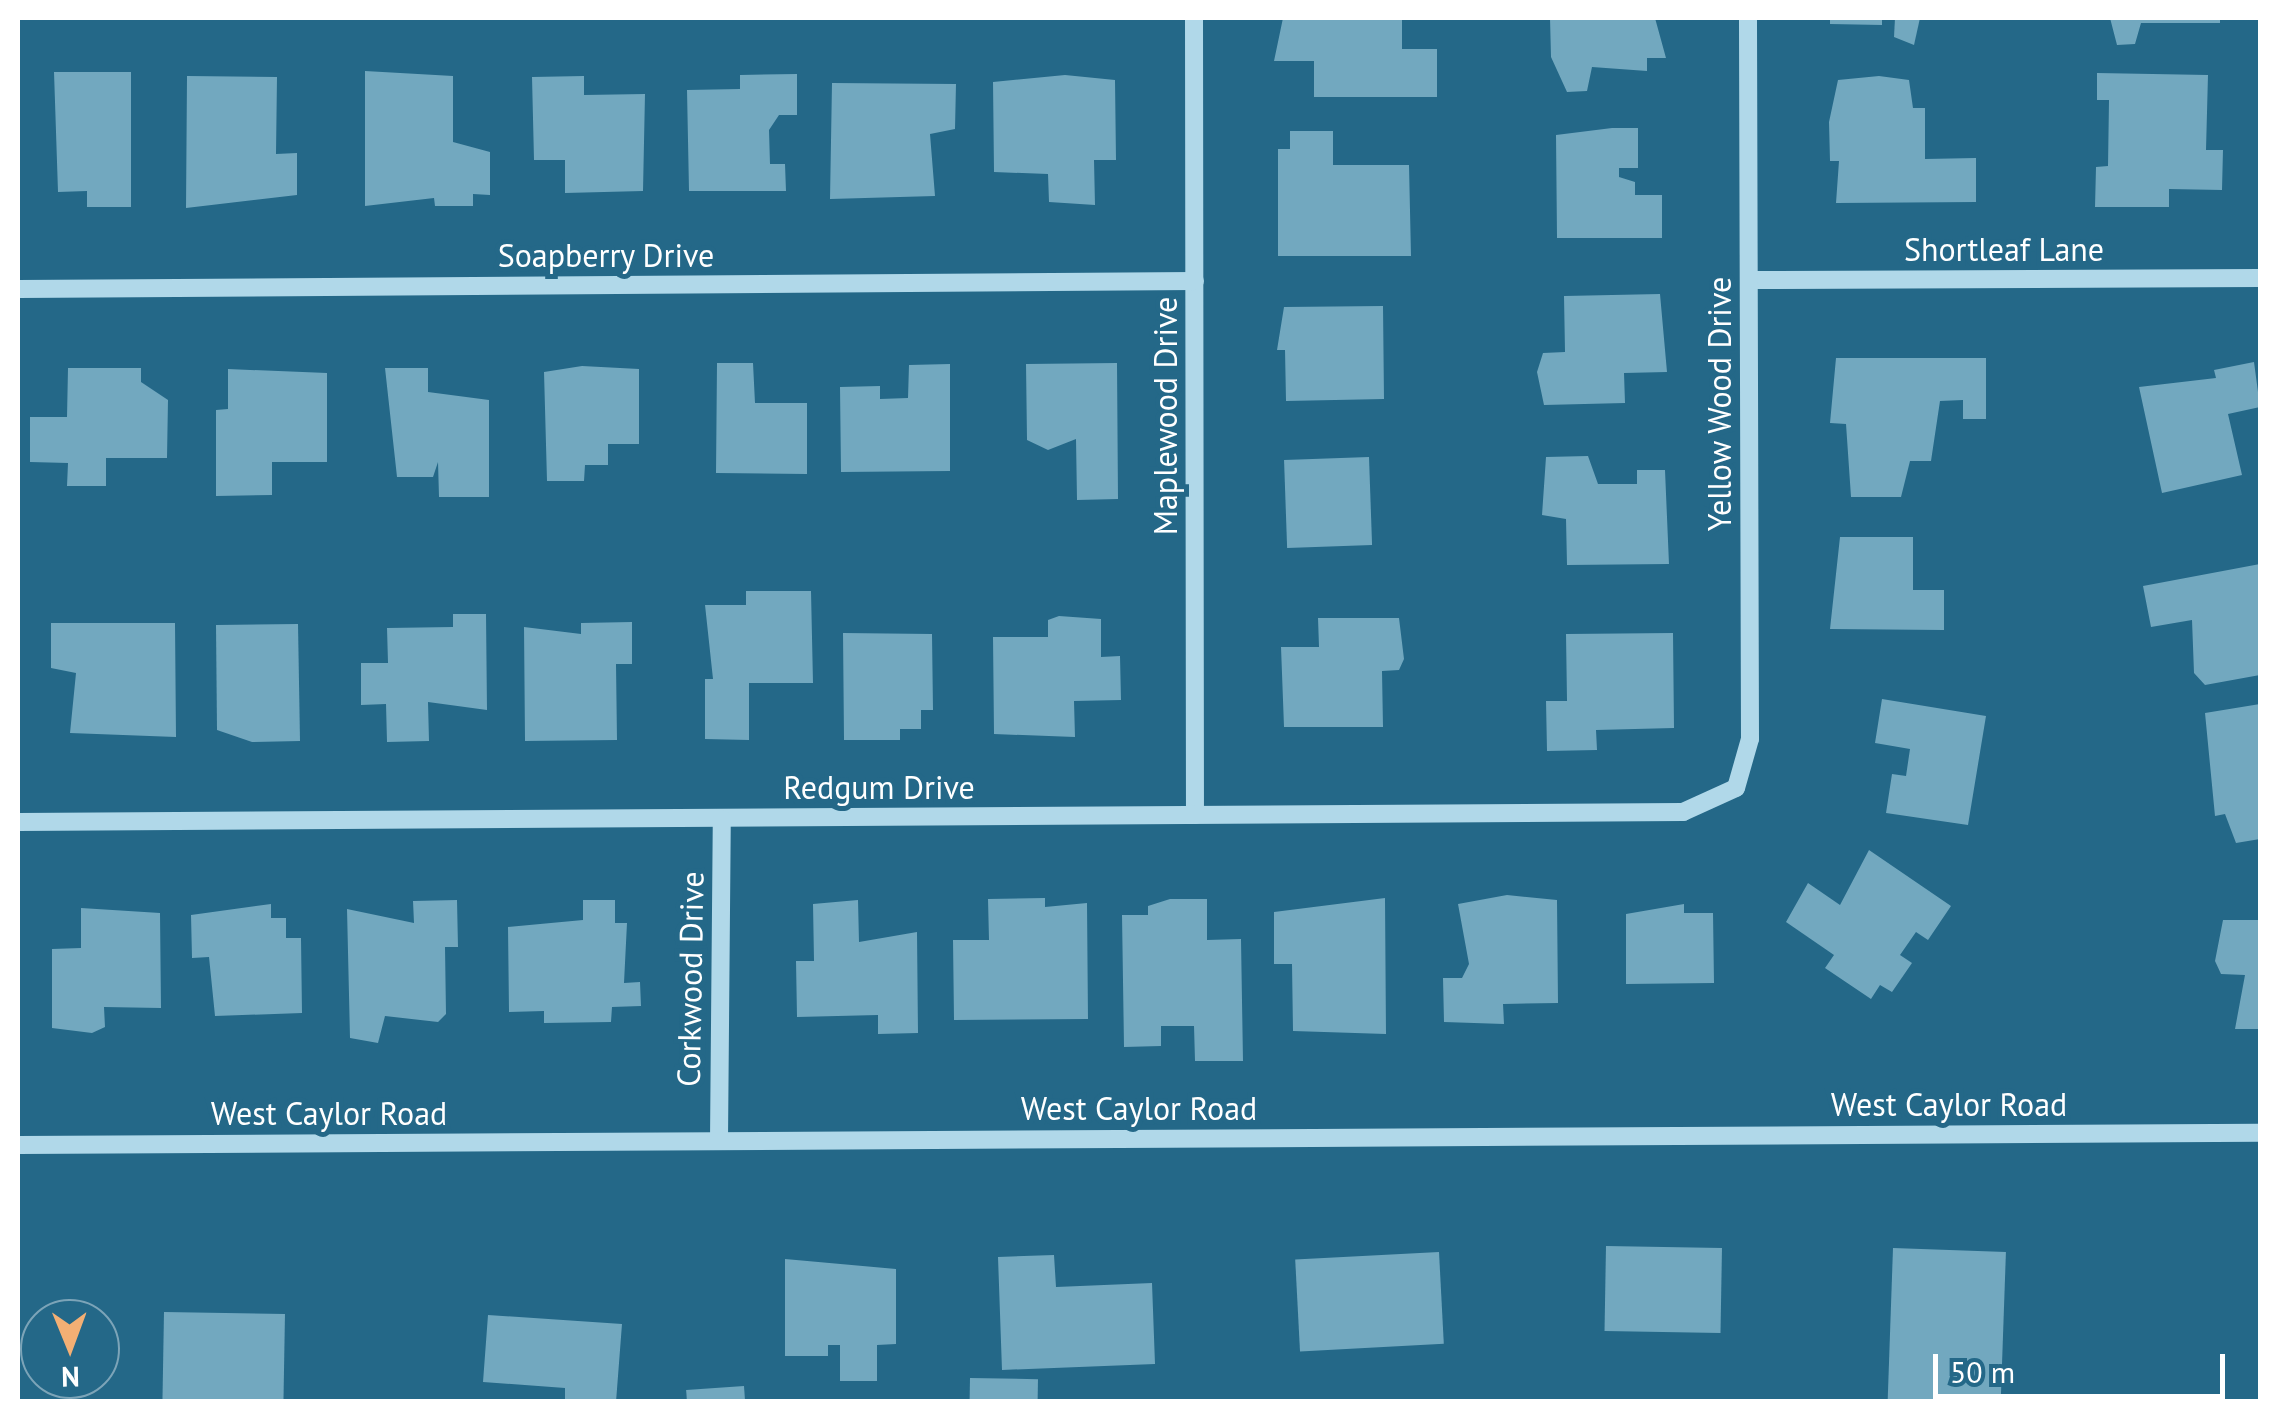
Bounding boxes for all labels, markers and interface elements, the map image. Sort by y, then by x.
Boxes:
street label: Shortleaf Lane [1904,230,2104,268]
street label: Soapberry Drive [497,236,715,274]
street label: Yellow Wood Drive [1700,276,1738,532]
street label: Maplewood Drive [1146,297,1184,535]
street label: Redgum Drive [783,768,975,806]
street label: Corkwood Drive [669,871,711,1087]
street label: West Caylor Road [1831,1085,2067,1123]
street label: West Caylor Road [1021,1089,1257,1127]
street label: West Caylor Road [211,1094,447,1132]
north arrow [20,1299,120,1399]
scale bar [1938,1334,2230,1396]
text: 50 m [1950,1352,2015,1391]
text: N [61,1359,80,1396]

